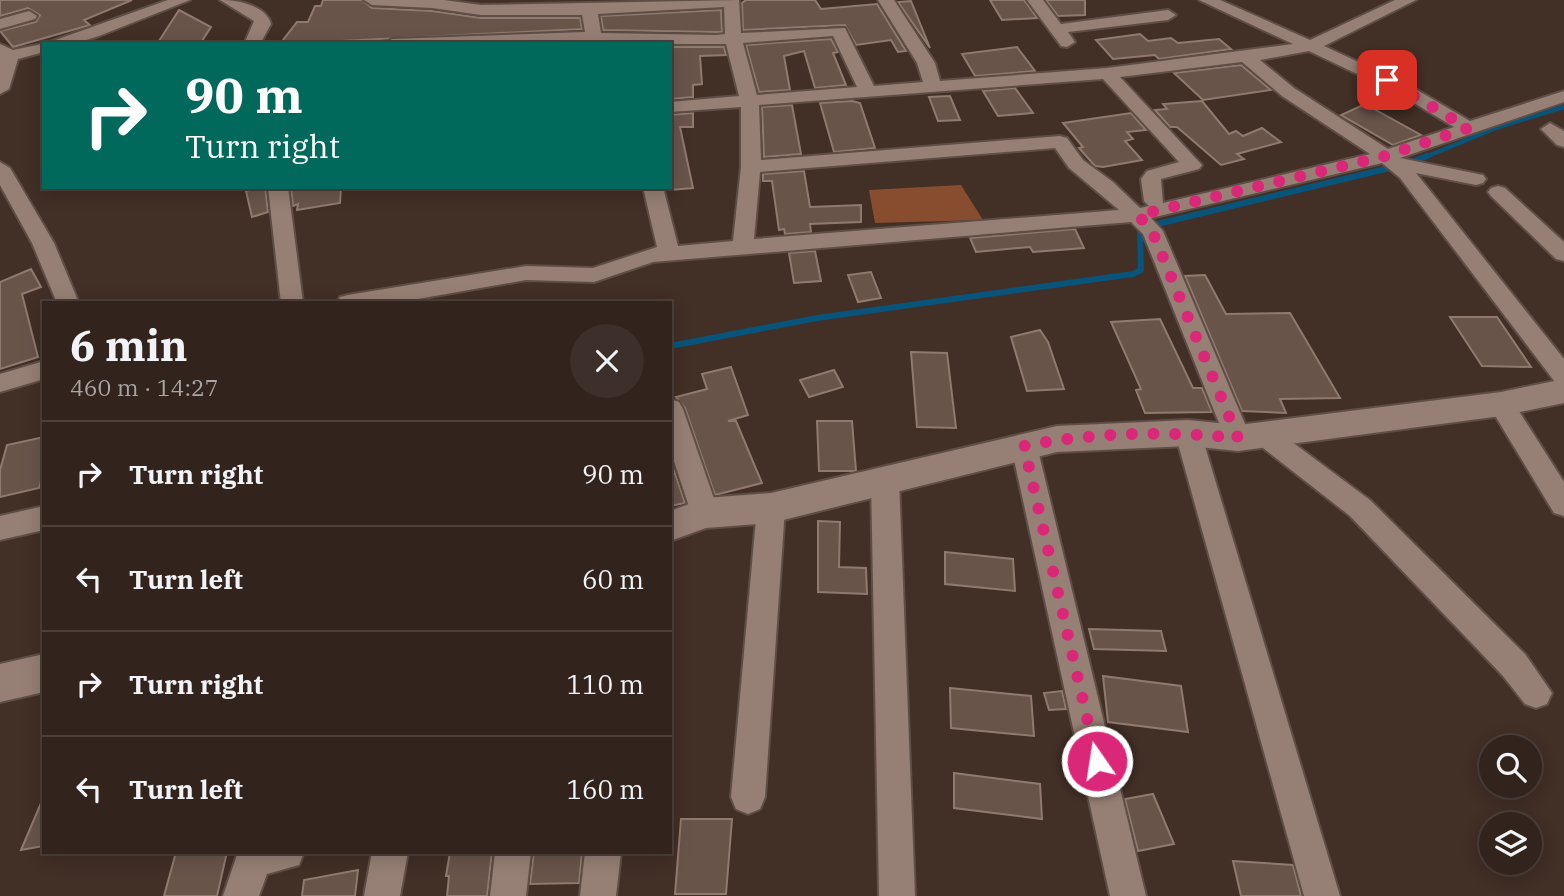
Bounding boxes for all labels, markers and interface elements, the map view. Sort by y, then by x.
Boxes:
pin [1357,50,1417,110]
icon: arrive [1368,61,1406,99]
text: 90 m [185,63,303,126]
icon: right [70,70,161,161]
text: Turn right [185,125,340,167]
text: 6 min [70,318,188,373]
button: close [570,324,644,398]
text: 460 m · 14:27 [70,372,219,402]
icon: right [70,455,108,493]
text: Turn right [129,457,263,491]
text: 90 m [582,457,644,491]
icon: left [70,560,108,598]
text: Turn left [129,562,243,596]
text: 60 m [582,562,644,596]
icon: right [70,665,108,703]
text: Turn right [129,667,263,701]
text: 110 m [566,667,644,701]
position arrow [1060,724,1134,798]
map controls [1479,735,1542,875]
button: search [1479,735,1542,798]
icon: left [70,770,108,808]
text: Turn left [129,772,243,806]
text: 160 m [566,772,644,806]
button: layers [1479,812,1542,875]

